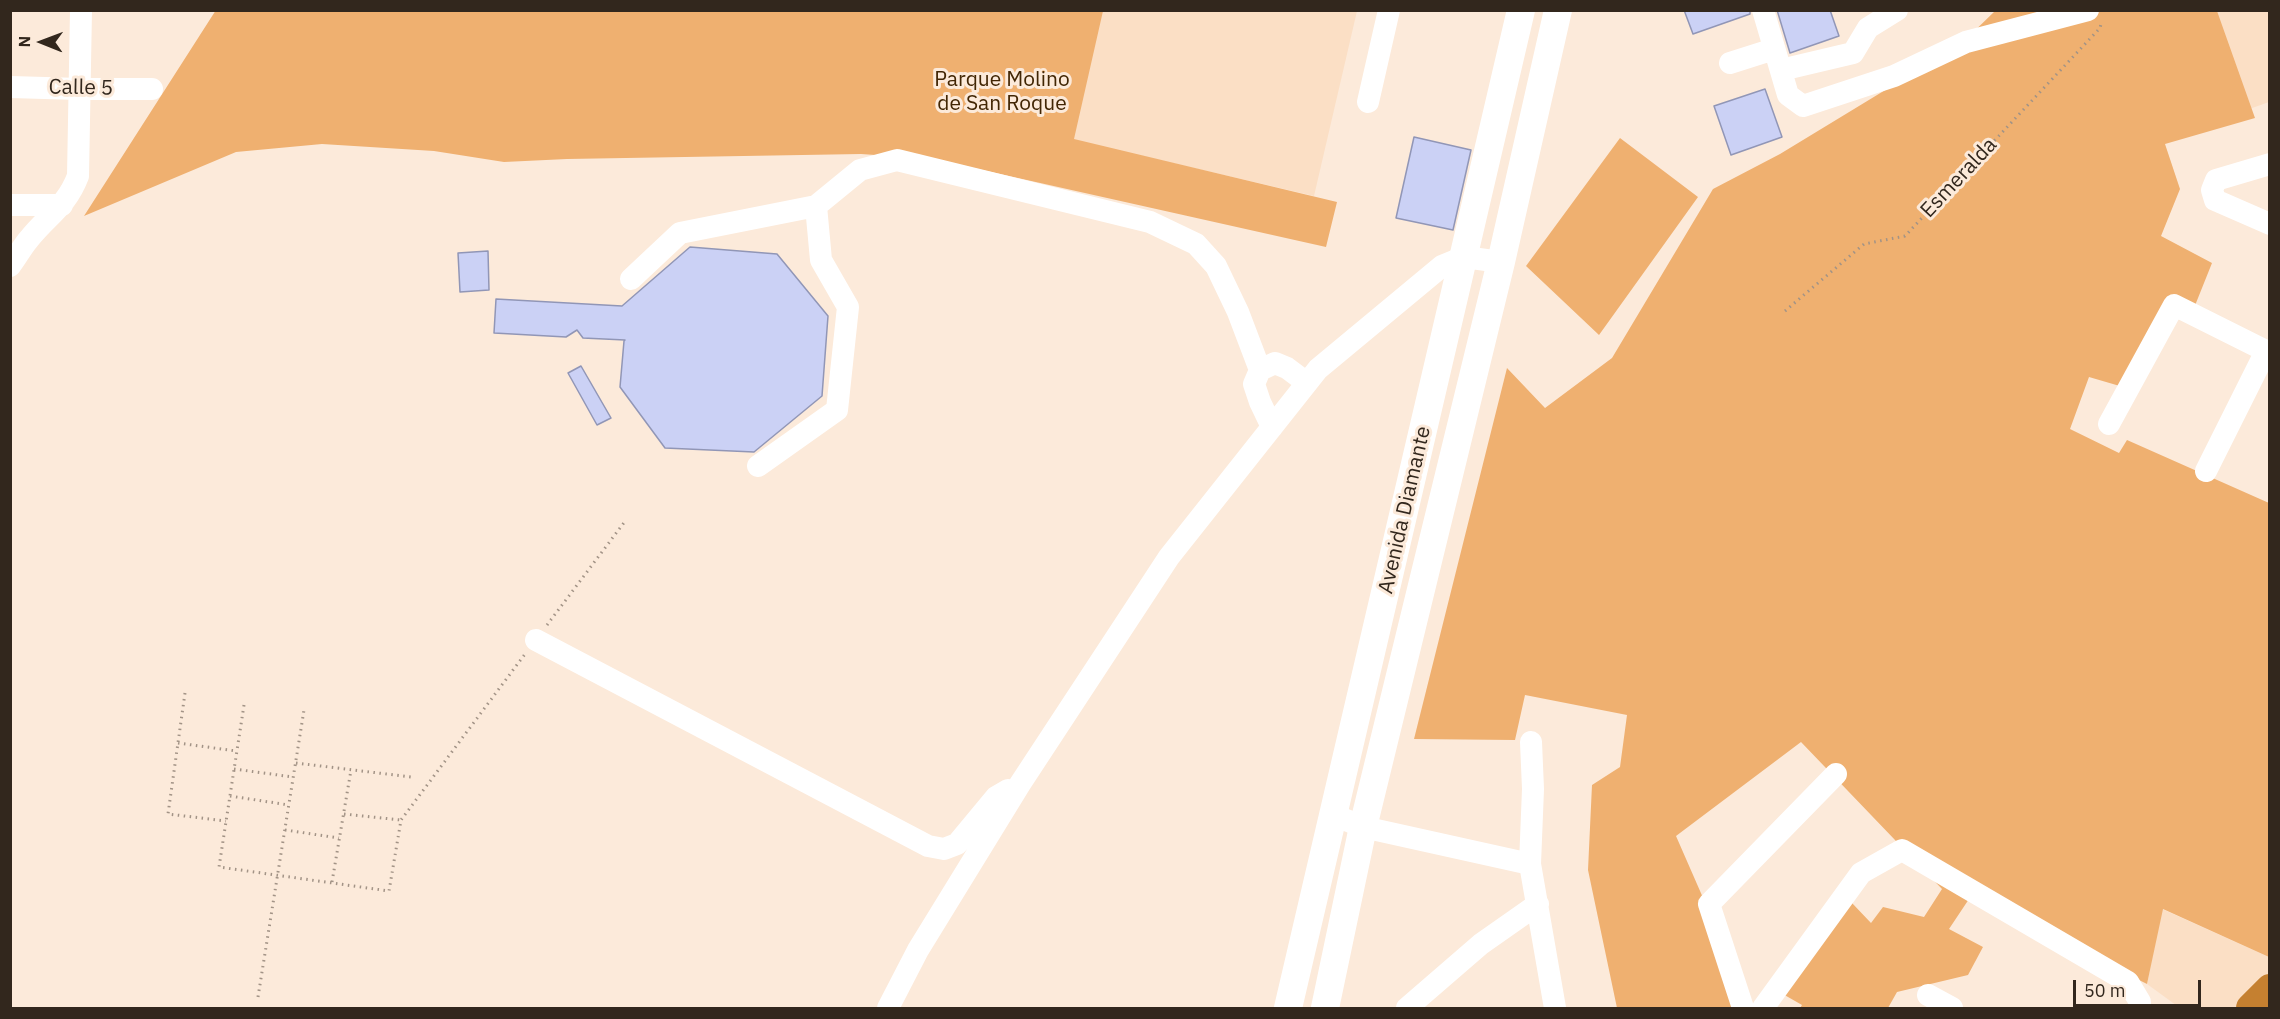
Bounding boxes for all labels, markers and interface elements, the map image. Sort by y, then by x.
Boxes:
north arrow [12,12,72,72]
text: N [14,36,34,48]
park label: Parque Molino de San Roque [934,67,1070,117]
street label: Calle 5 [48,75,114,101]
street label: Esmeralda [1916,133,2002,223]
street label: Avenida Diamante [1373,424,1437,596]
scale bar [2076,968,2204,1006]
text: 50 m [2084,979,2126,1002]

